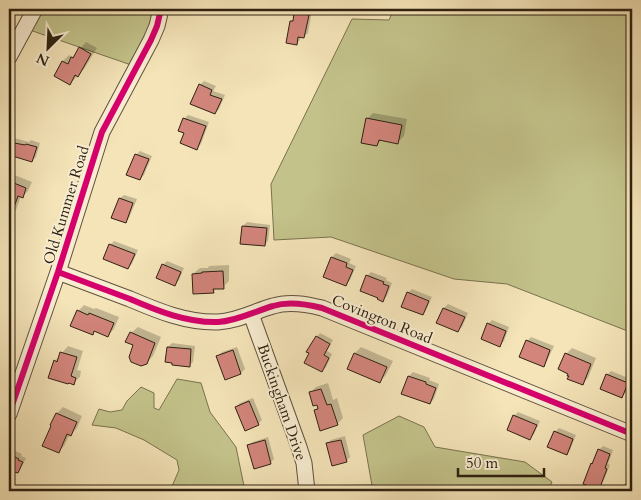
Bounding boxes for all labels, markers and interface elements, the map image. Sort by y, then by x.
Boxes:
north arrow [22,22,72,72]
text: N [33,48,52,71]
street label: Old Kummer Road [38,143,94,267]
street label: Covington Road [329,290,435,348]
street label: Buckingham Drive [253,341,311,463]
scale bar [458,445,545,477]
text: 50 m [466,453,498,473]

